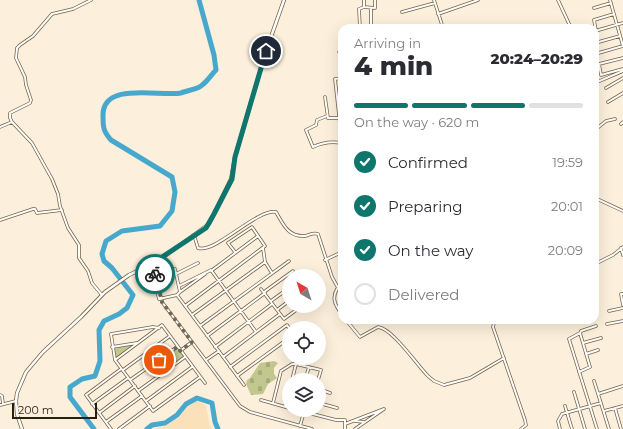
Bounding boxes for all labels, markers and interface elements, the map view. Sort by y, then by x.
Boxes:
pin [249,34,283,68]
text: Arriving in [354,35,421,51]
icon: home [255,40,277,62]
text: 20:24–20:29 [490,49,583,68]
text: 4 min [354,50,433,82]
text: On the way · 620 m [354,114,479,130]
icon: check [354,151,376,173]
text: Confirmed [388,153,468,172]
text: 19:59 [552,154,583,170]
icon: check [354,195,376,217]
text: Preparing [388,197,463,216]
text: 20:01 [551,198,583,214]
icon: check [354,239,376,261]
text: On the way [388,241,473,260]
text: 20:09 [548,242,583,258]
courier [135,254,175,294]
icon: bike [144,263,166,285]
north arrow [282,269,326,313]
map controls [282,269,326,417]
text: Delivered [388,285,460,304]
button: locate [282,321,326,365]
pin [142,343,176,377]
icon: bag [148,349,170,371]
button: layers [282,373,326,417]
scale bar [12,401,97,420]
text: 200 m [18,403,53,417]

